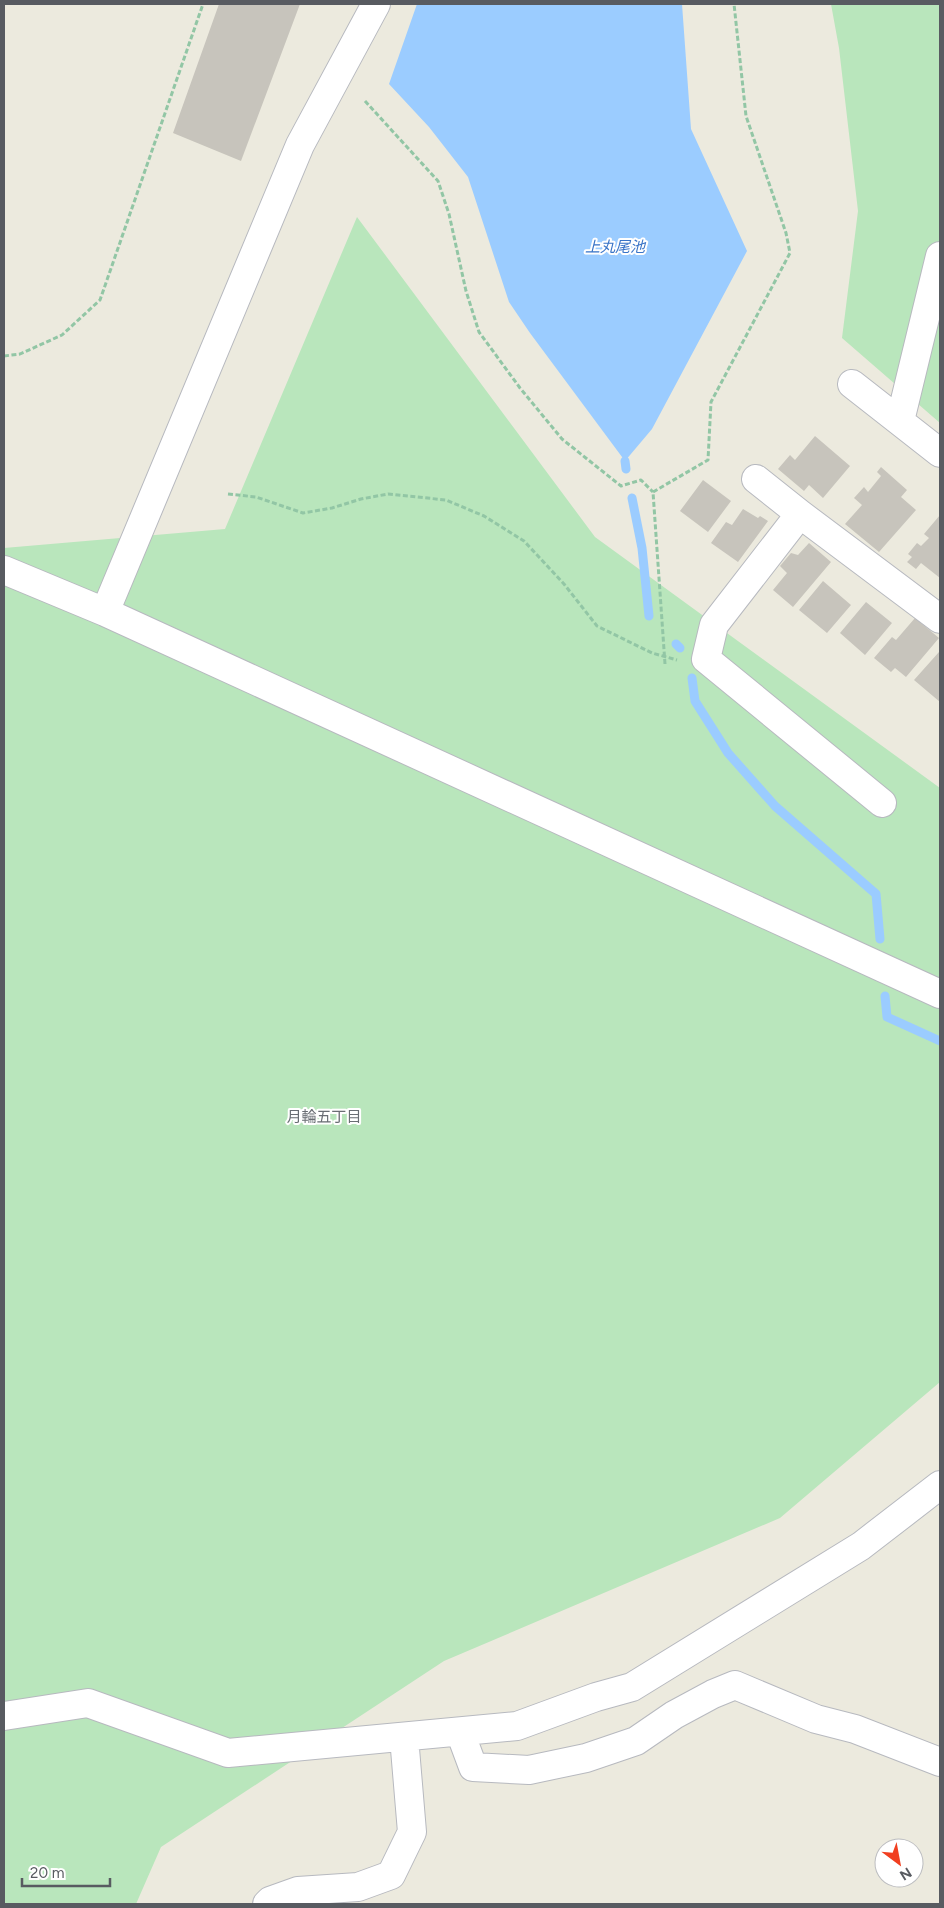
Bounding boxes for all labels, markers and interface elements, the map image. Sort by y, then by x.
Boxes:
water label: 上丸尾池 [585,238,647,256]
district label: 月輪五丁目 [286,1108,362,1126]
north arrow [874,1838,924,1888]
scale bar [22,1856,110,1888]
text: 20 m [30,1864,64,1882]
text: N [897,1864,915,1884]

